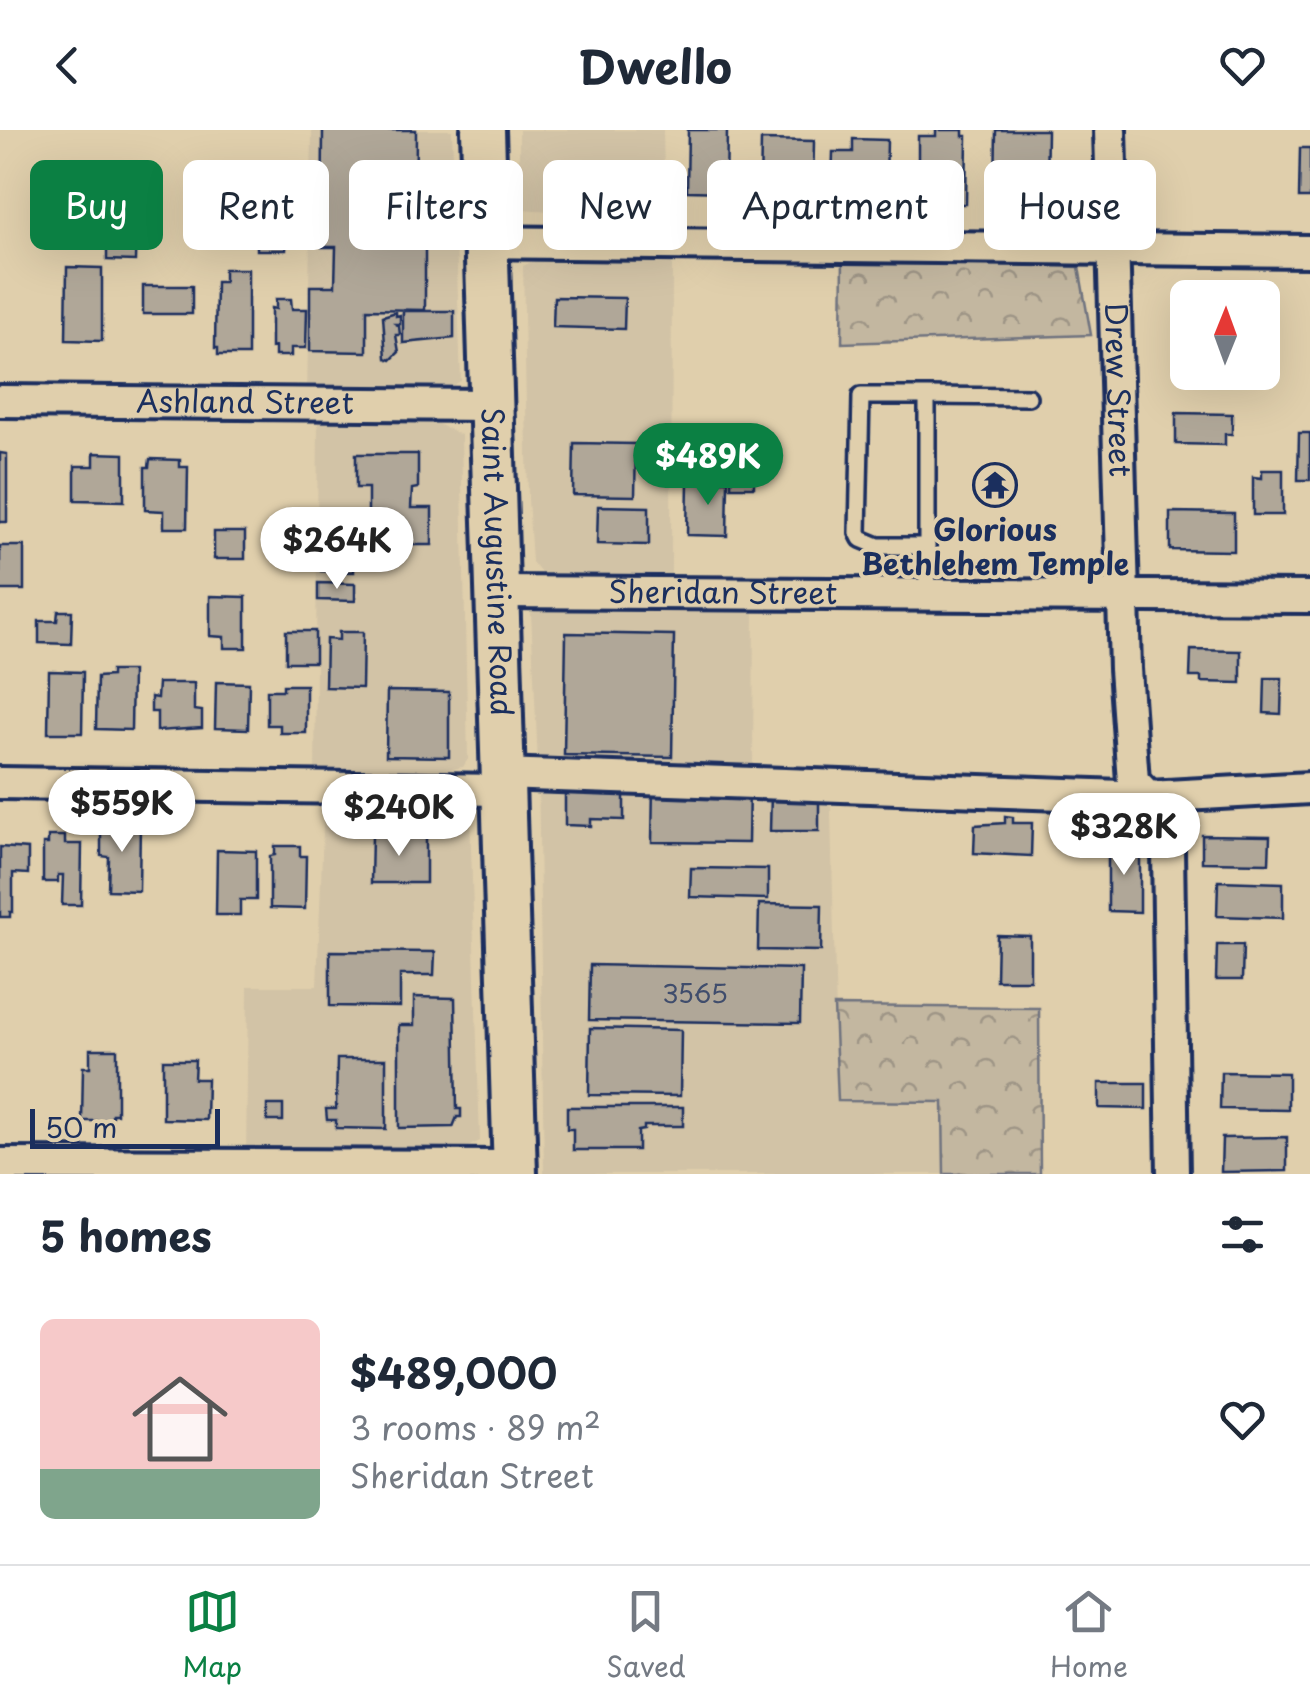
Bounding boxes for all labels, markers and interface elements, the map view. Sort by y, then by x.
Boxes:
text: Dwello [578,31,732,99]
icon: back [40,38,95,93]
icon: heart [1215,38,1270,93]
chip: Buy [30,160,163,250]
chip: Rent [183,160,329,250]
chip: Filters [349,160,523,250]
chip: New [543,160,687,250]
chip: Apartment [707,160,964,250]
chip: House [984,160,1156,250]
north arrow [1170,280,1280,390]
map controls [1170,280,1280,390]
street label: Drew Street [1095,302,1145,478]
street label: Ashland Street [136,377,354,424]
street label: Saint Augustine Road [472,407,526,717]
pin: $489K [638,423,778,508]
text: $489K [655,431,761,479]
temple icon: Glorious Bethlehem Temple [972,462,1018,508]
place label: Glorious Bethlehem Temple [861,506,1129,585]
pin: $264K [267,507,407,592]
text: $264K [282,515,392,563]
street label: Sheridan Street [608,568,838,614]
pin: $559K [52,770,192,855]
pin: $240K [329,774,469,859]
text: $559K [70,778,174,826]
text: $240K [344,782,454,830]
pin: $328K [1054,793,1194,878]
text: $328K [1070,801,1178,849]
house number: 3565 [662,974,728,1012]
scale bar [30,1104,220,1148]
text: 50 m [45,1105,118,1148]
text: 5 homes [40,1203,212,1266]
icon: filters [1215,1207,1270,1262]
text: $489,000 [350,1340,557,1403]
icon: home [120,1359,240,1479]
icon: heart [1215,1392,1270,1447]
text: 3 rooms · 89 m² [350,1403,601,1451]
text: Sheridan Street [350,1451,594,1499]
tab: Map [182,1584,242,1687]
tab: Saved [606,1584,686,1687]
tab: Home [1050,1584,1128,1687]

